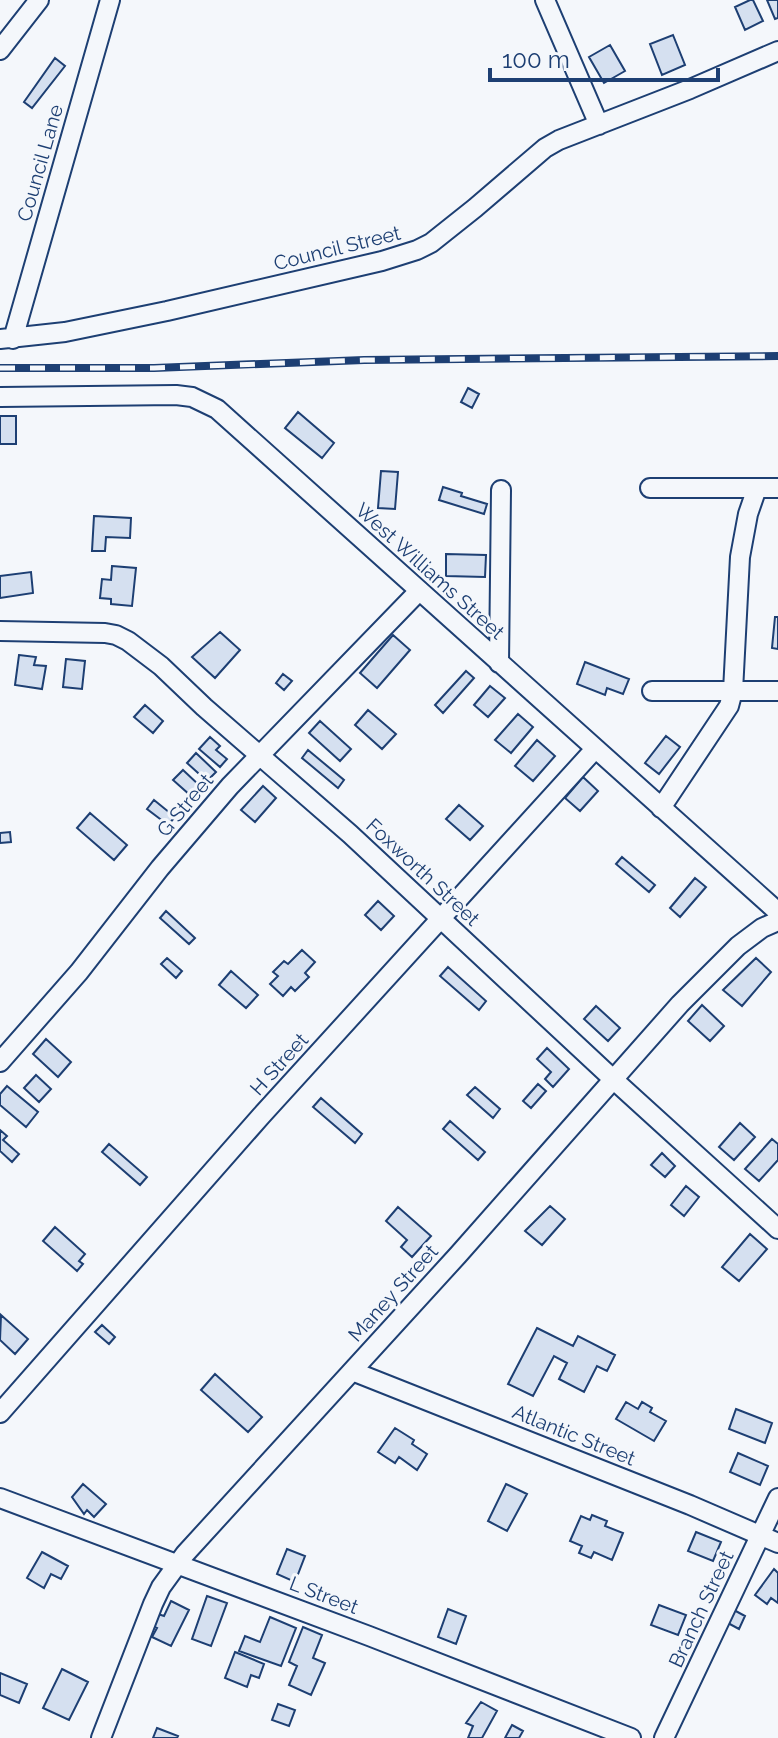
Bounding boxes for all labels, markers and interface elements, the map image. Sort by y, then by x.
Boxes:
scale bar [490,32,718,82]
text: 100 m [502,45,570,74]
street label: Council Lane [12,102,68,224]
street label: Council Street [271,221,403,275]
street label: West Williams Street [351,498,510,644]
street label: G Street [152,768,218,841]
street label: Foxworth Street [361,813,485,931]
street label: H Street [245,1028,313,1100]
street label: Maney Street [343,1239,443,1346]
street label: Atlantic Street [509,1399,639,1471]
street label: Branch Street [663,1547,739,1671]
street label: L Street [286,1571,362,1619]

